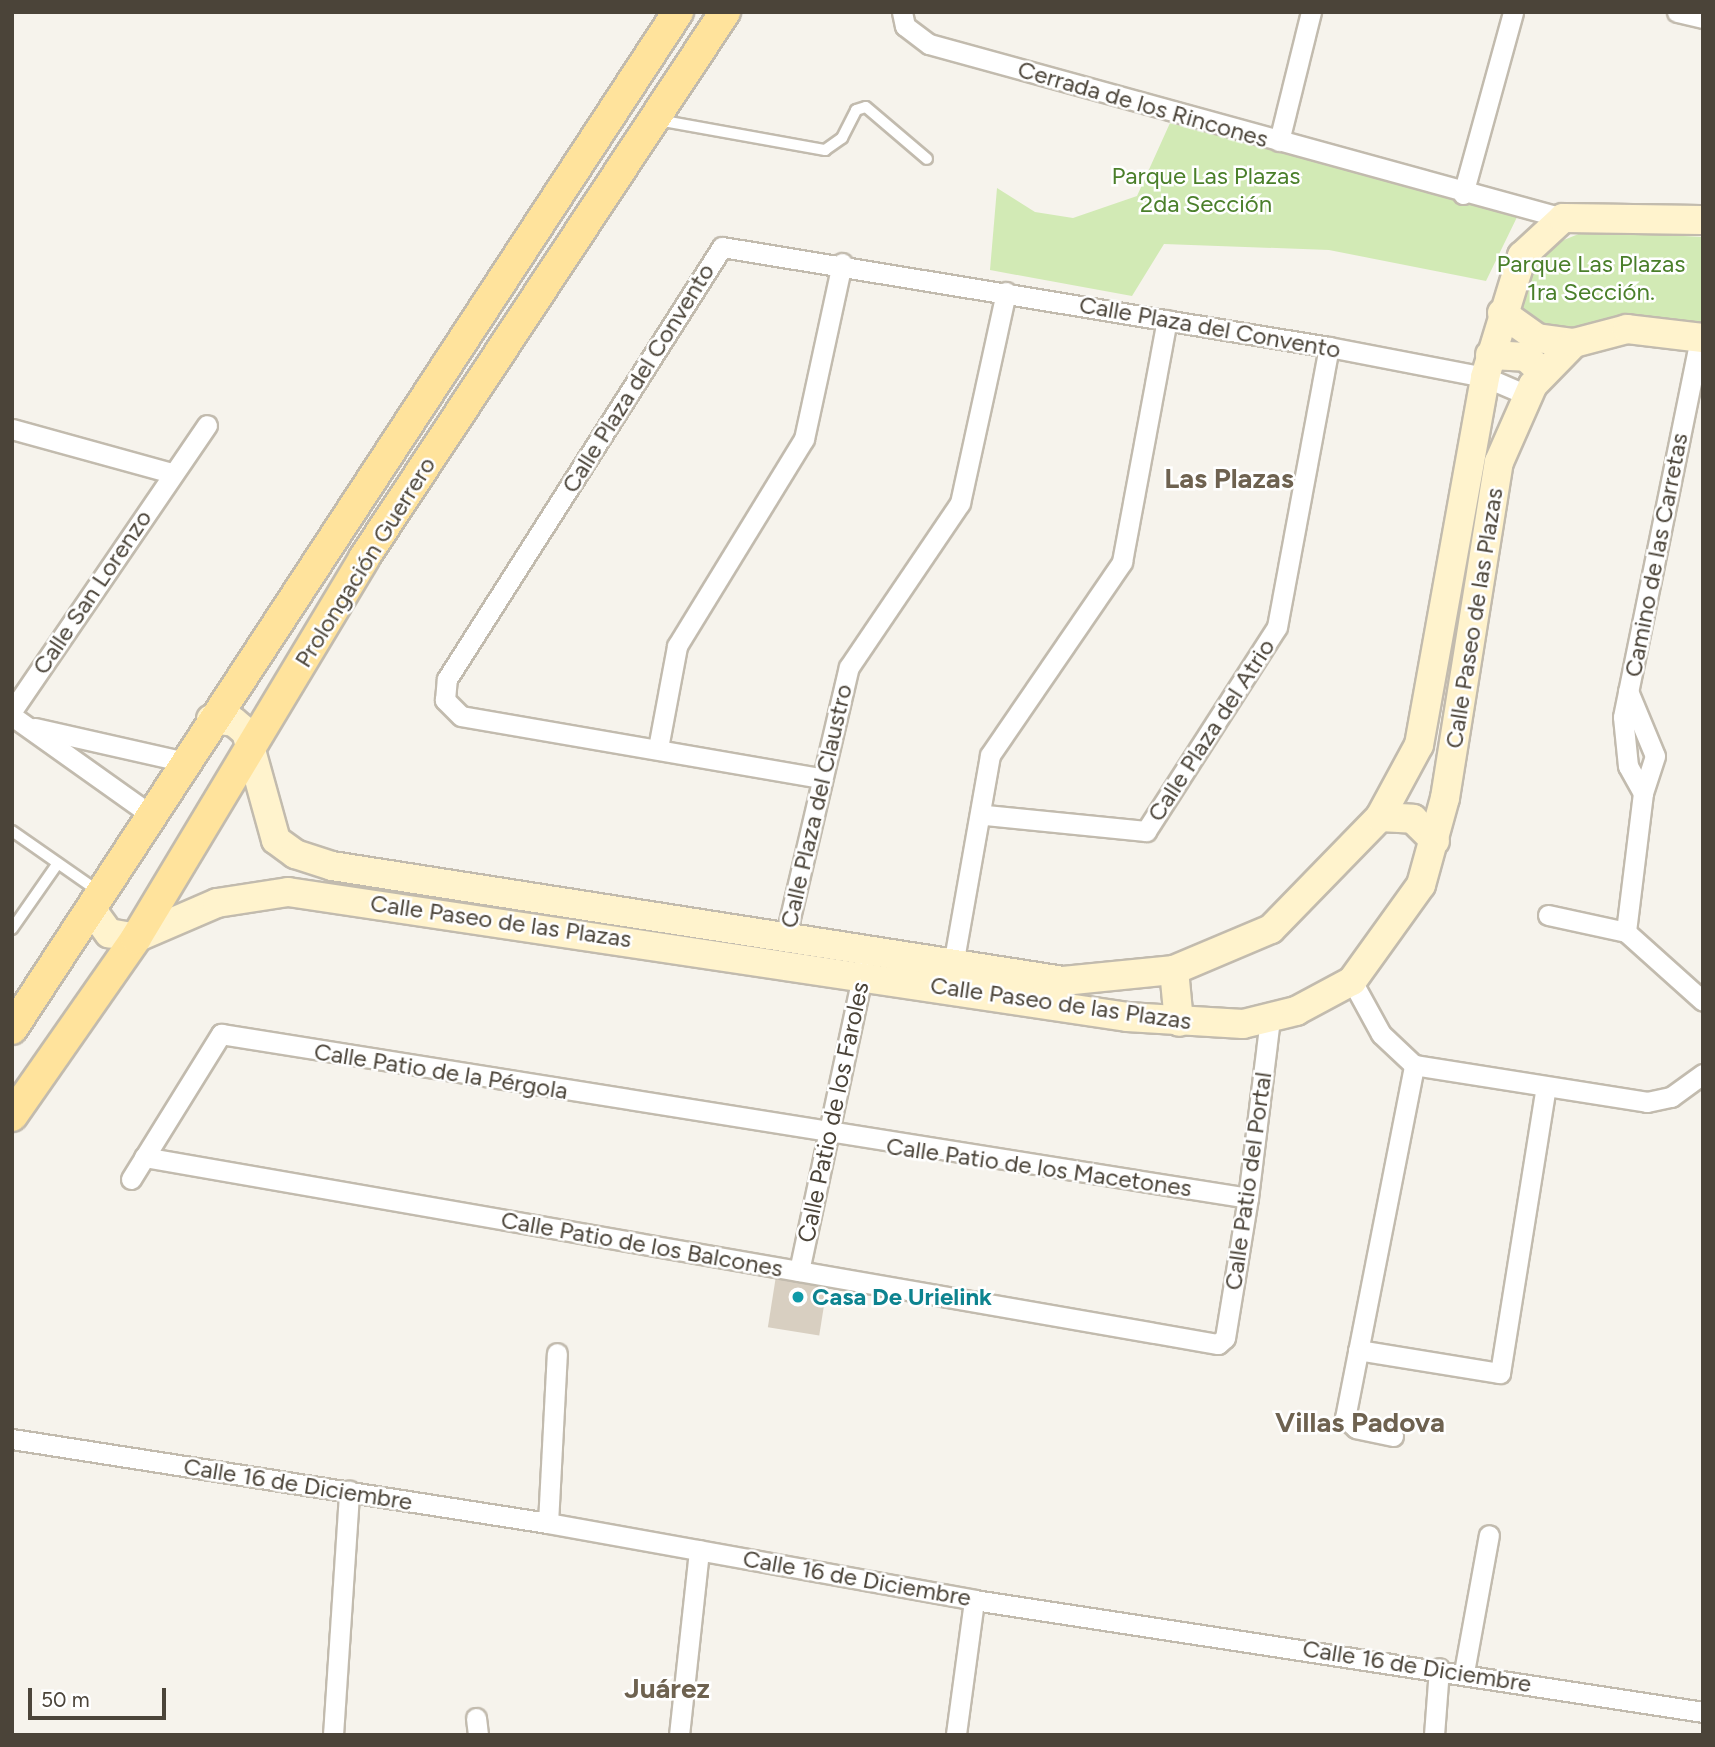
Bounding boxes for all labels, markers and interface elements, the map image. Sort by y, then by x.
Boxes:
street label: Cerrada de los Rincones [1015,54,1271,154]
park label: Parque Las Plazas 2da Sección [1112,162,1300,218]
park label: Parque Las Plazas 1ra Sección. [1497,250,1685,306]
street label: Calle Plaza del Convento [556,258,720,498]
street label: Calle Plaza del Convento [1077,290,1343,364]
street label: Camino de las Carretas [1618,431,1694,679]
street label: Prolongación Guerrero [288,451,442,673]
district label: Las Plazas [1164,461,1294,495]
street label: Calle Paseo de las Plazas [1439,486,1509,750]
street label: Calle San Lorenzo [26,504,158,680]
street label: Calle Plaza del Atrio [1141,633,1281,827]
street label: Calle Plaza del Claustro [774,681,858,931]
street label: Calle Paseo de las Plazas [369,888,633,954]
street label: Calle Paseo de las Plazas [929,970,1193,1036]
street label: Calle Patio de los Faroles [791,979,875,1245]
street label: Calle Patio de la Pérgola [312,1037,570,1105]
street label: Calle Patio del Portal [1218,1070,1278,1292]
street label: Calle Patio de los Macetones [884,1131,1194,1203]
street label: Calle Patio de los Balcones [499,1205,785,1283]
place label: Casa De Urielink [812,1283,992,1311]
marker: Casa De Urielink [790,1289,806,1305]
district label: Villas Padova [1275,1405,1445,1439]
street label: Calle 16 de Diciembre [182,1452,414,1516]
street label: Calle 16 de Diciembre [741,1544,973,1612]
street label: Calle 16 de Diciembre [1301,1634,1533,1698]
district label: Juárez [624,1671,710,1705]
scale bar [32,1674,170,1718]
text: 50 m [41,1687,90,1712]

